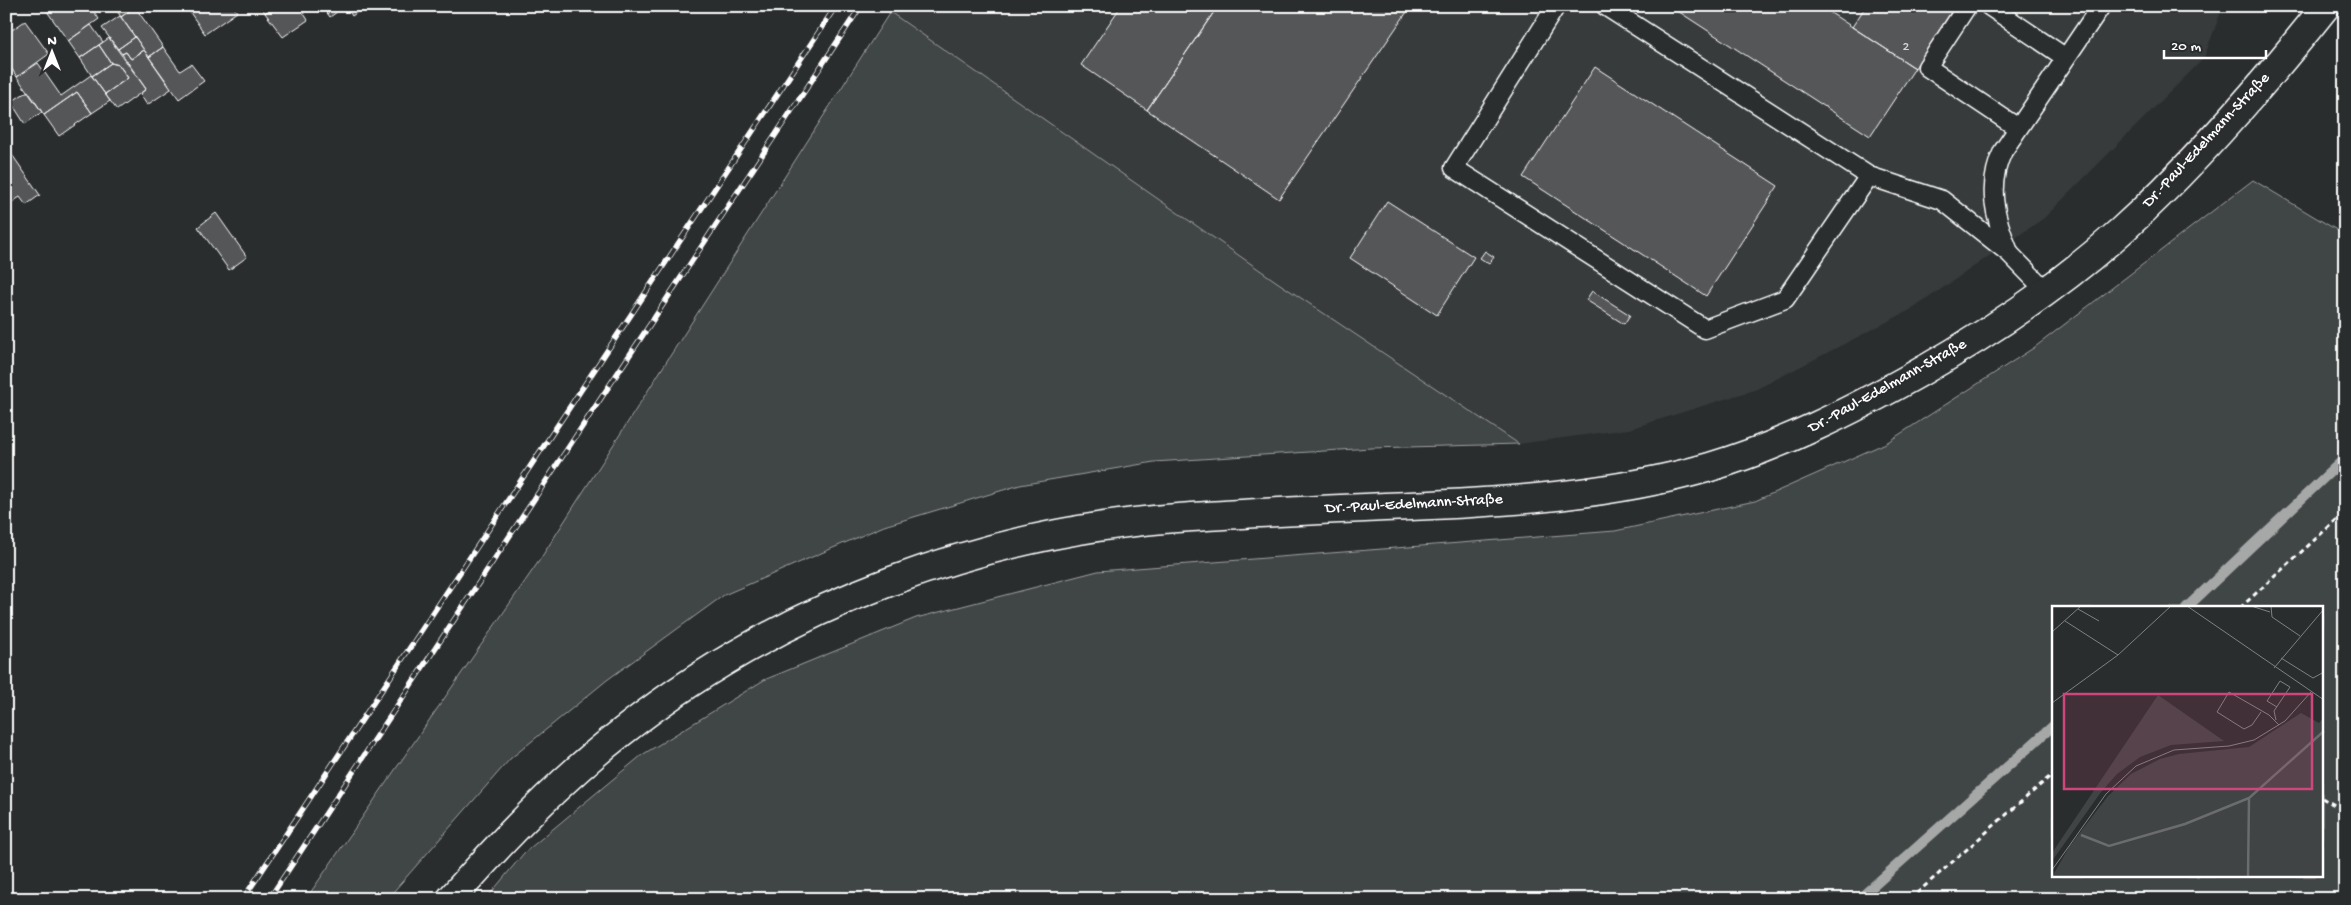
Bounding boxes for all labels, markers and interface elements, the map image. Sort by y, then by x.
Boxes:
north arrow [28,28,78,78]
scale bar [2164,28,2266,60]
text: N [47,33,57,50]
text: 20 m [2171,38,2201,56]
house number: 2 [1903,39,1910,56]
street label: Dr.-Paul-Edelmann-Straße [2139,69,2275,213]
street label: Dr.-Paul-Edelmann-Straße [1805,335,1971,439]
street label: Dr.-Paul-Edelmann-Straße [1324,491,1504,519]
inset map [2052,606,2324,878]

